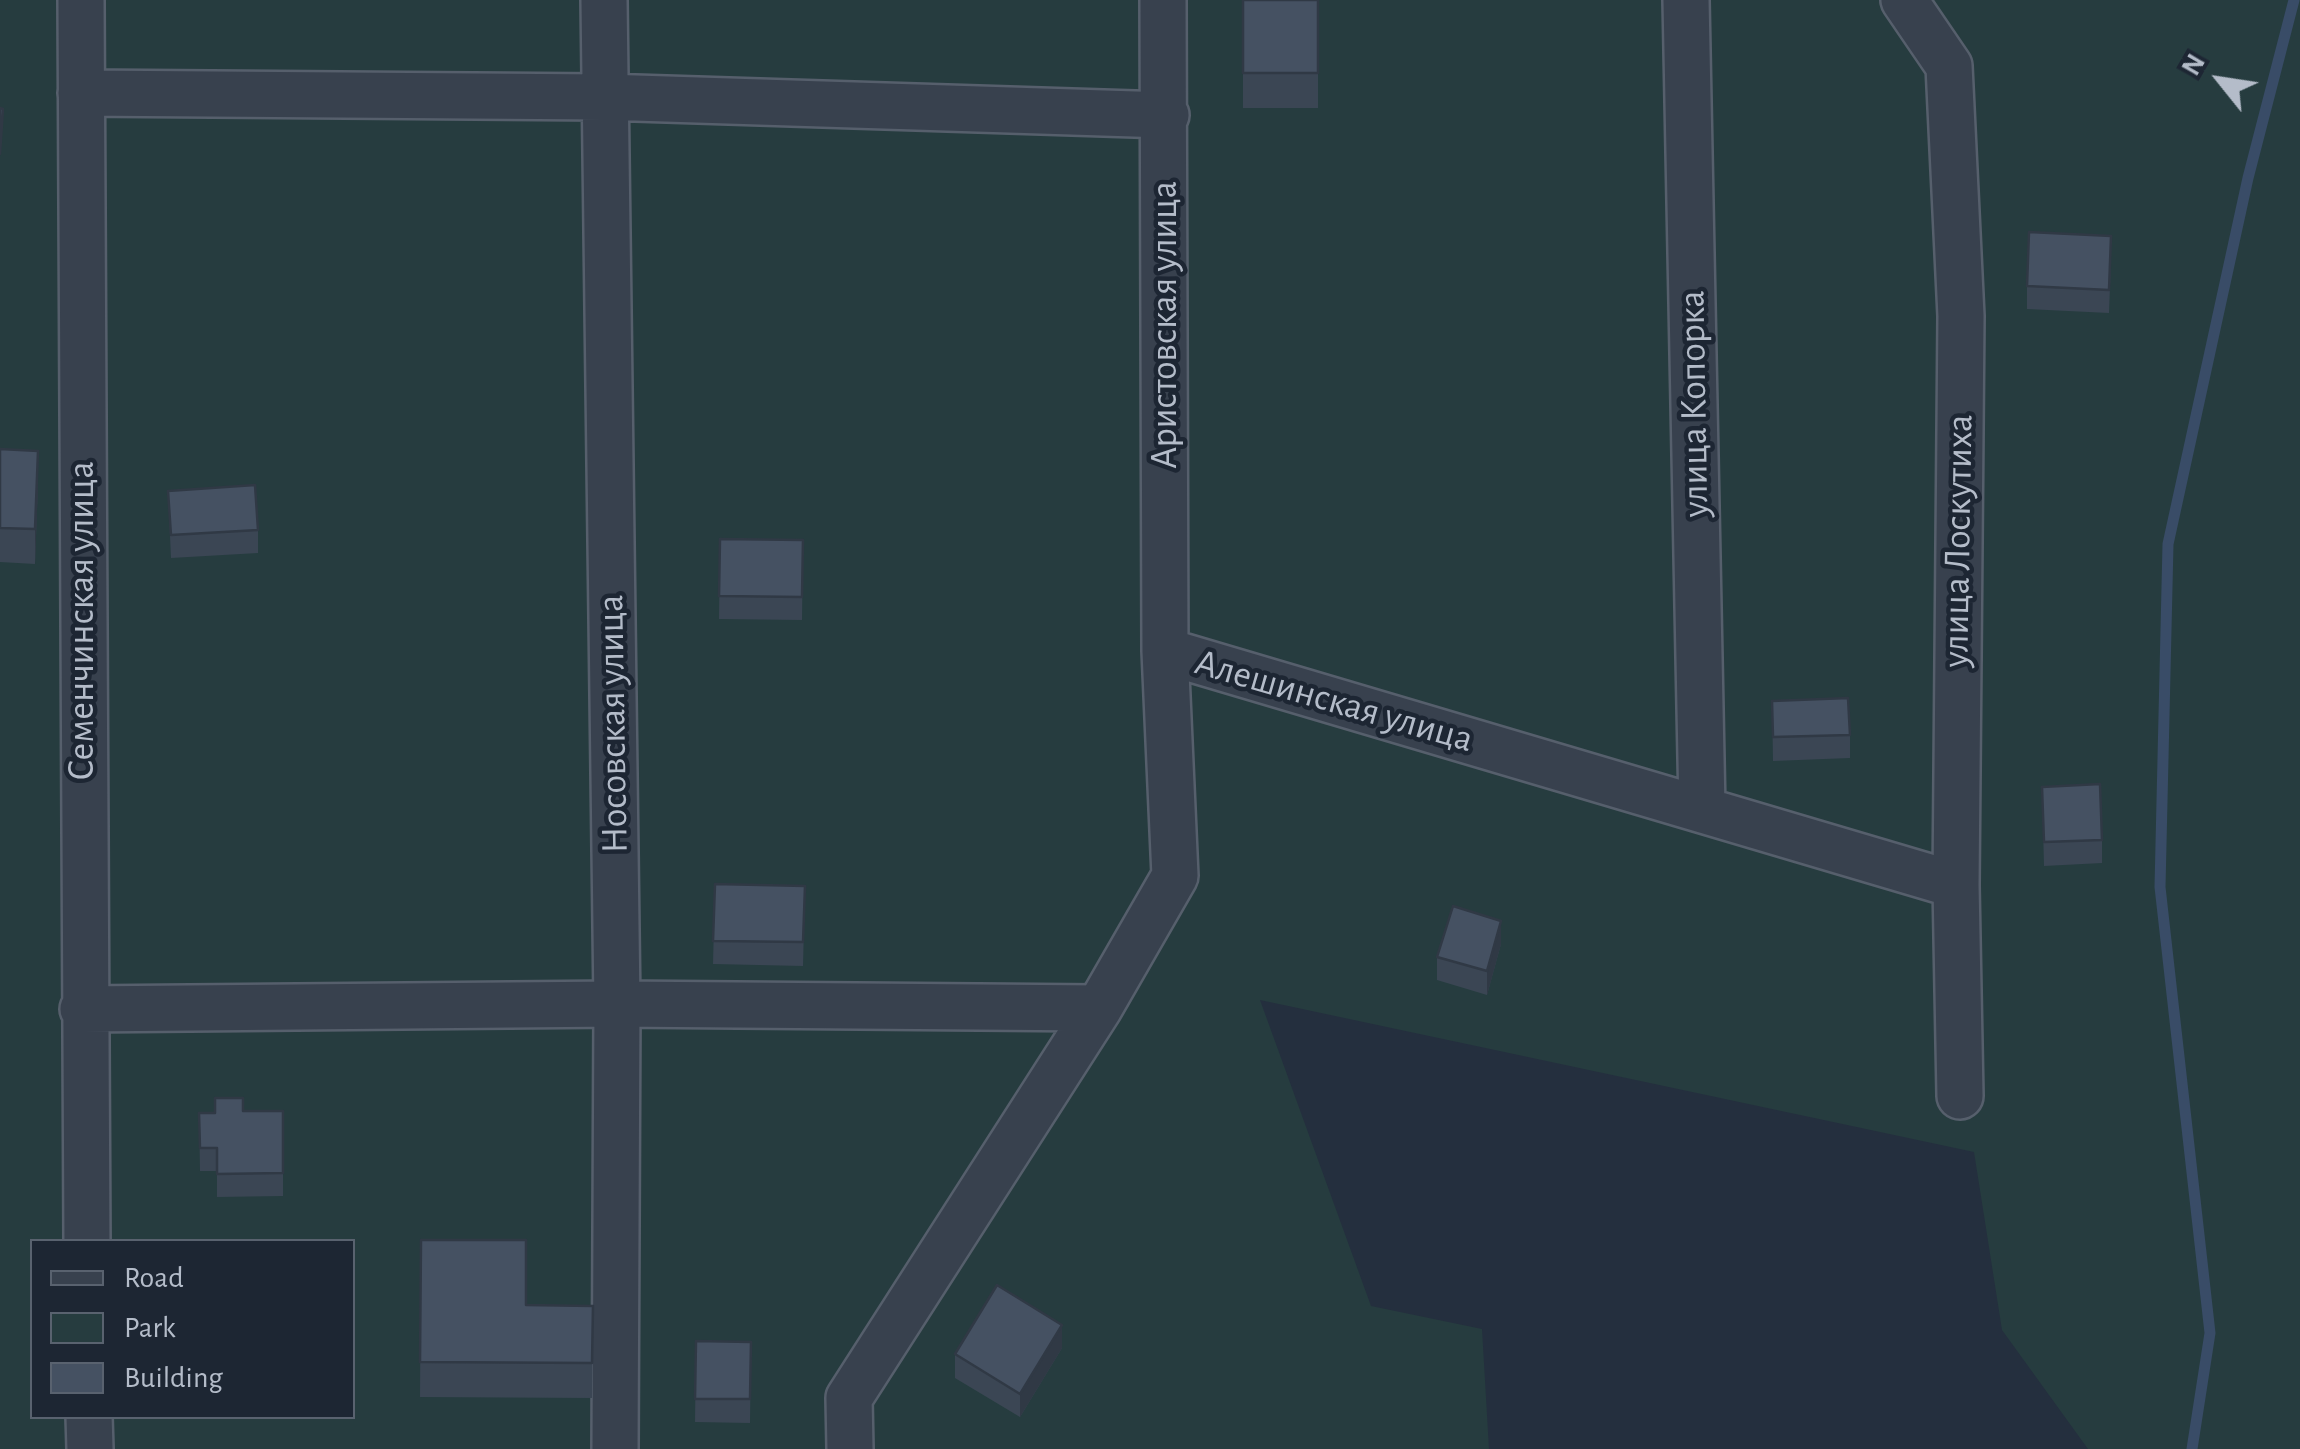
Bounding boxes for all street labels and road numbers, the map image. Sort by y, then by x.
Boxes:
street label: Аристовская улица [1142,181,1188,469]
street label: улица Копорка [1669,290,1719,518]
street label: улица Лоскутиха [1933,414,1983,668]
street label: Семенчинская улица [59,461,105,781]
street label: Носовская улица [588,594,638,854]
street label: Алешинская улица [1190,639,1478,763]

